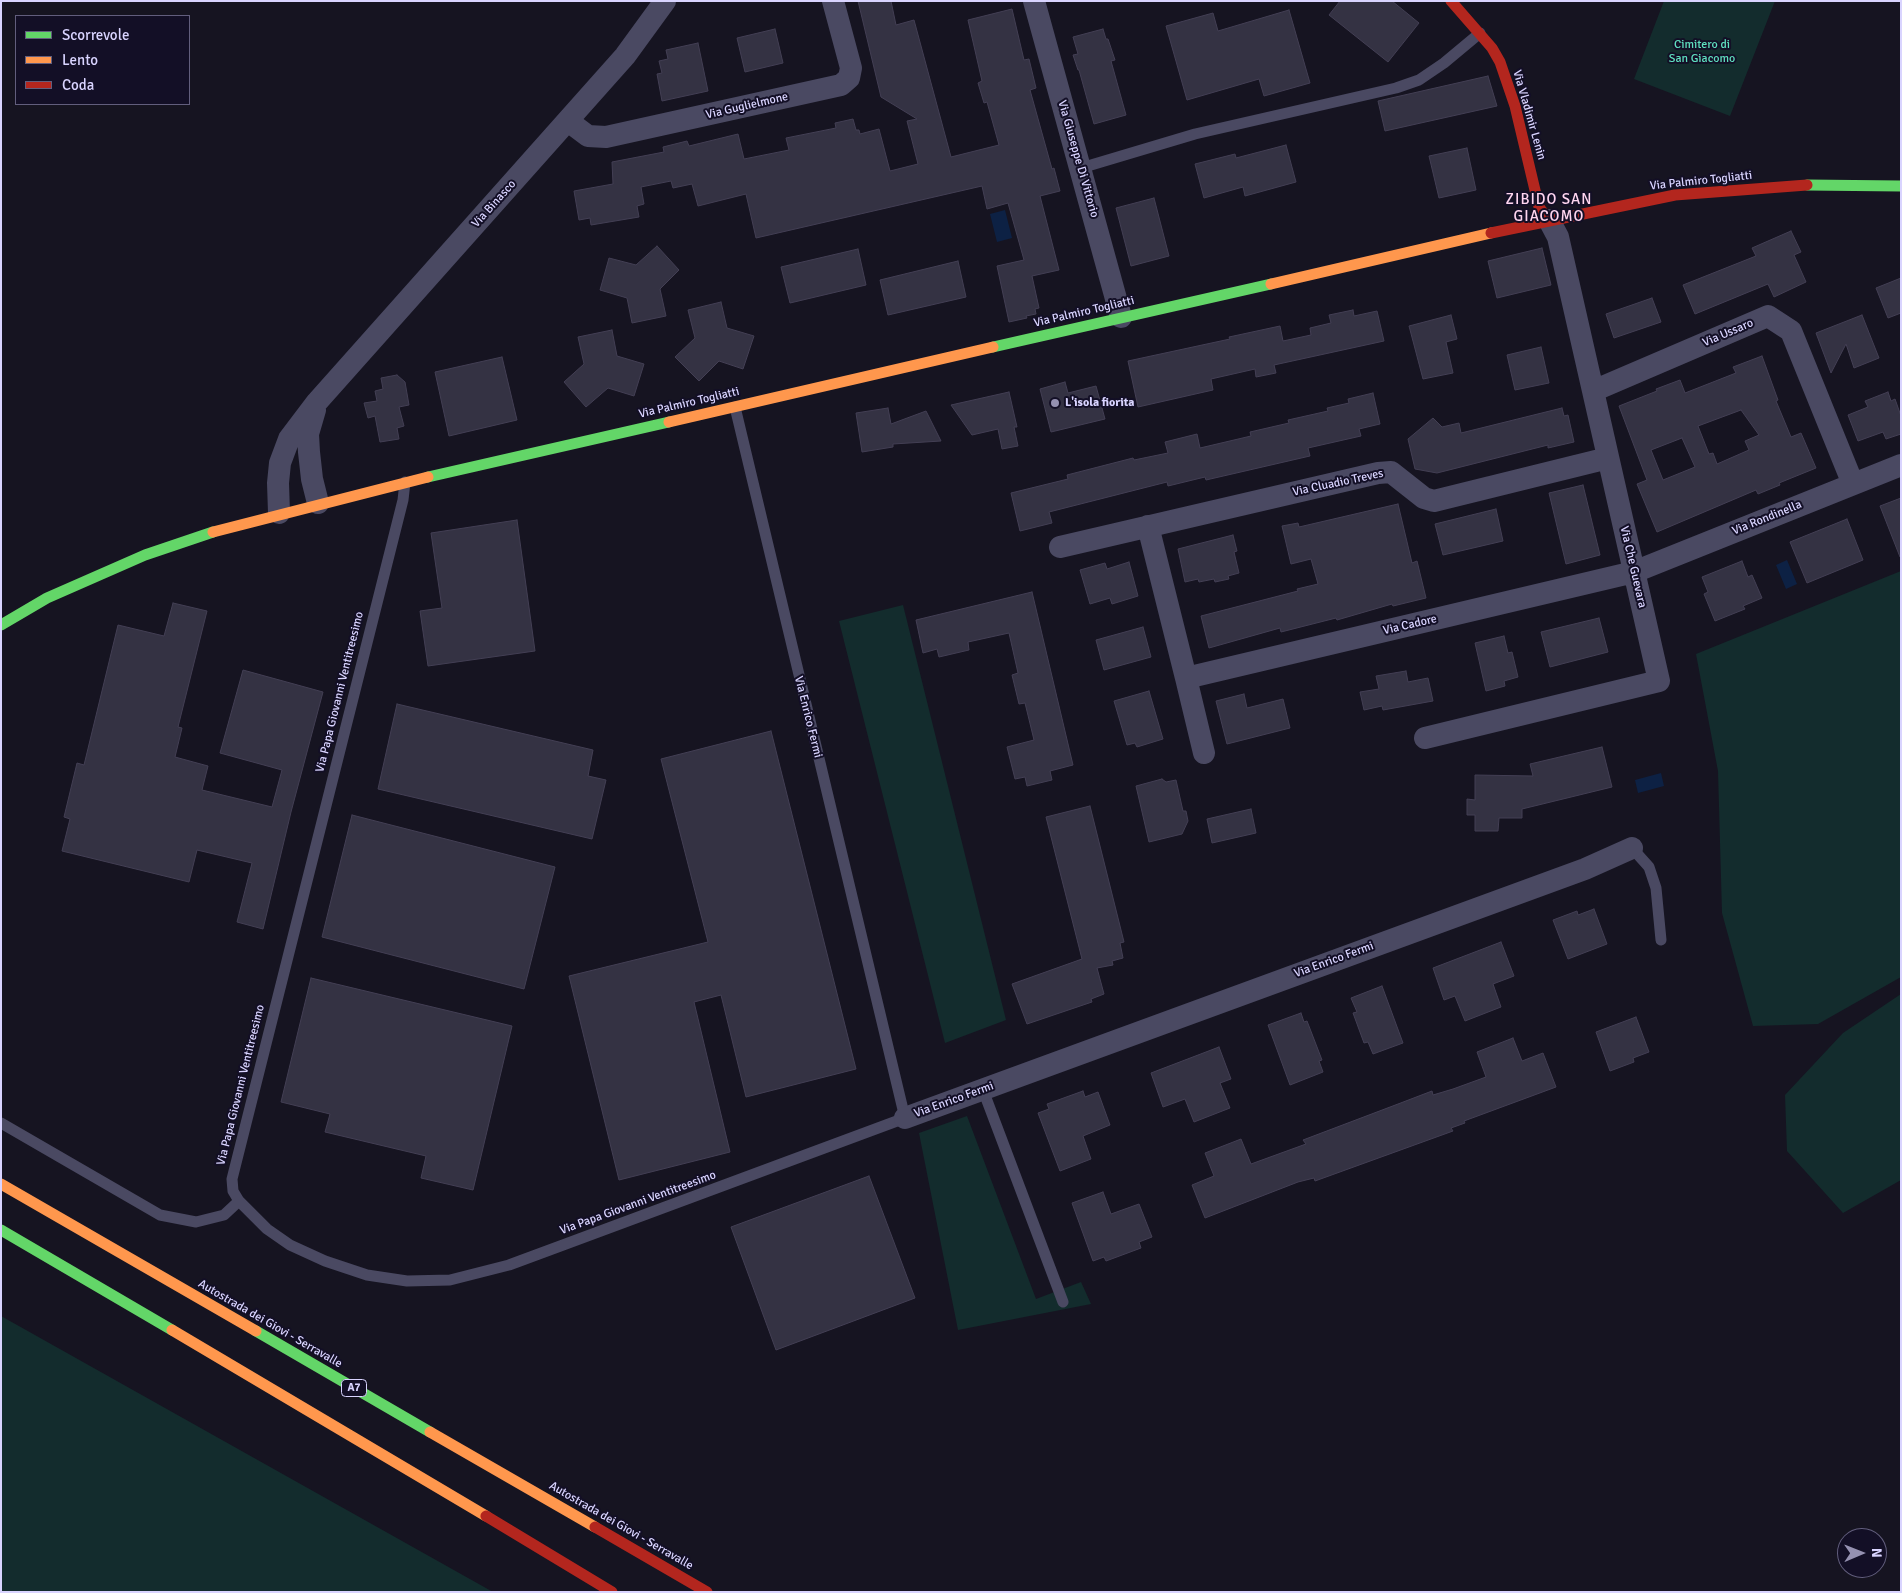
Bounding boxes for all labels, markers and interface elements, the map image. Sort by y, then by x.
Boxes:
legend [15,15,190,105]
text: Scorrevole [62,26,129,44]
park label: Cimitero di San Giacomo [1669,38,1735,66]
text: Lento [62,51,98,69]
street label: Via Vladimir Lenin [1509,68,1549,162]
text: Coda [62,76,94,94]
street label: Via Guglielmone [704,90,790,122]
street label: Via Giuseppe Di Vittorio [1054,99,1102,219]
street label: Via Palmiro Togliatti [1649,168,1753,194]
street label: Via Binasco [469,177,519,231]
district label: ZIBIDO SAN GIACOMO [1504,191,1594,226]
street label: Via Palmiro Togliatti [1032,293,1136,331]
street label: Via Ussaro [1701,316,1755,350]
street label: Via Palmiro Togliatti [637,384,741,422]
place label: L'isola fiorita [1065,396,1134,410]
marker: L'isola fiorita [1049,397,1061,409]
street label: Via Cluadio Treves [1291,466,1385,500]
street label: Via Rondinella [1730,497,1804,539]
street label: Via Che Guevara [1617,525,1649,609]
street label: Via Papa Giovanni Ventitreesimo [313,610,367,774]
street label: Via Cadore [1382,612,1438,638]
street label: Via Enrico Fermi [791,675,825,759]
street label: Via Enrico Fermi [1292,939,1376,981]
street label: Via Papa Giovanni Ventitreesimo [214,1003,268,1167]
street label: Via Enrico Fermi [912,1079,996,1121]
street label: Via Papa Giovanni Ventitreesimo [558,1168,718,1238]
street label: Autostrada dei Giovi - Serravalle [195,1277,345,1371]
road number: A7 [342,1380,366,1396]
street label: Autostrada dei Giovi - Serravalle [546,1479,696,1573]
north arrow [1837,1528,1887,1578]
text: N [1868,1548,1885,1558]

